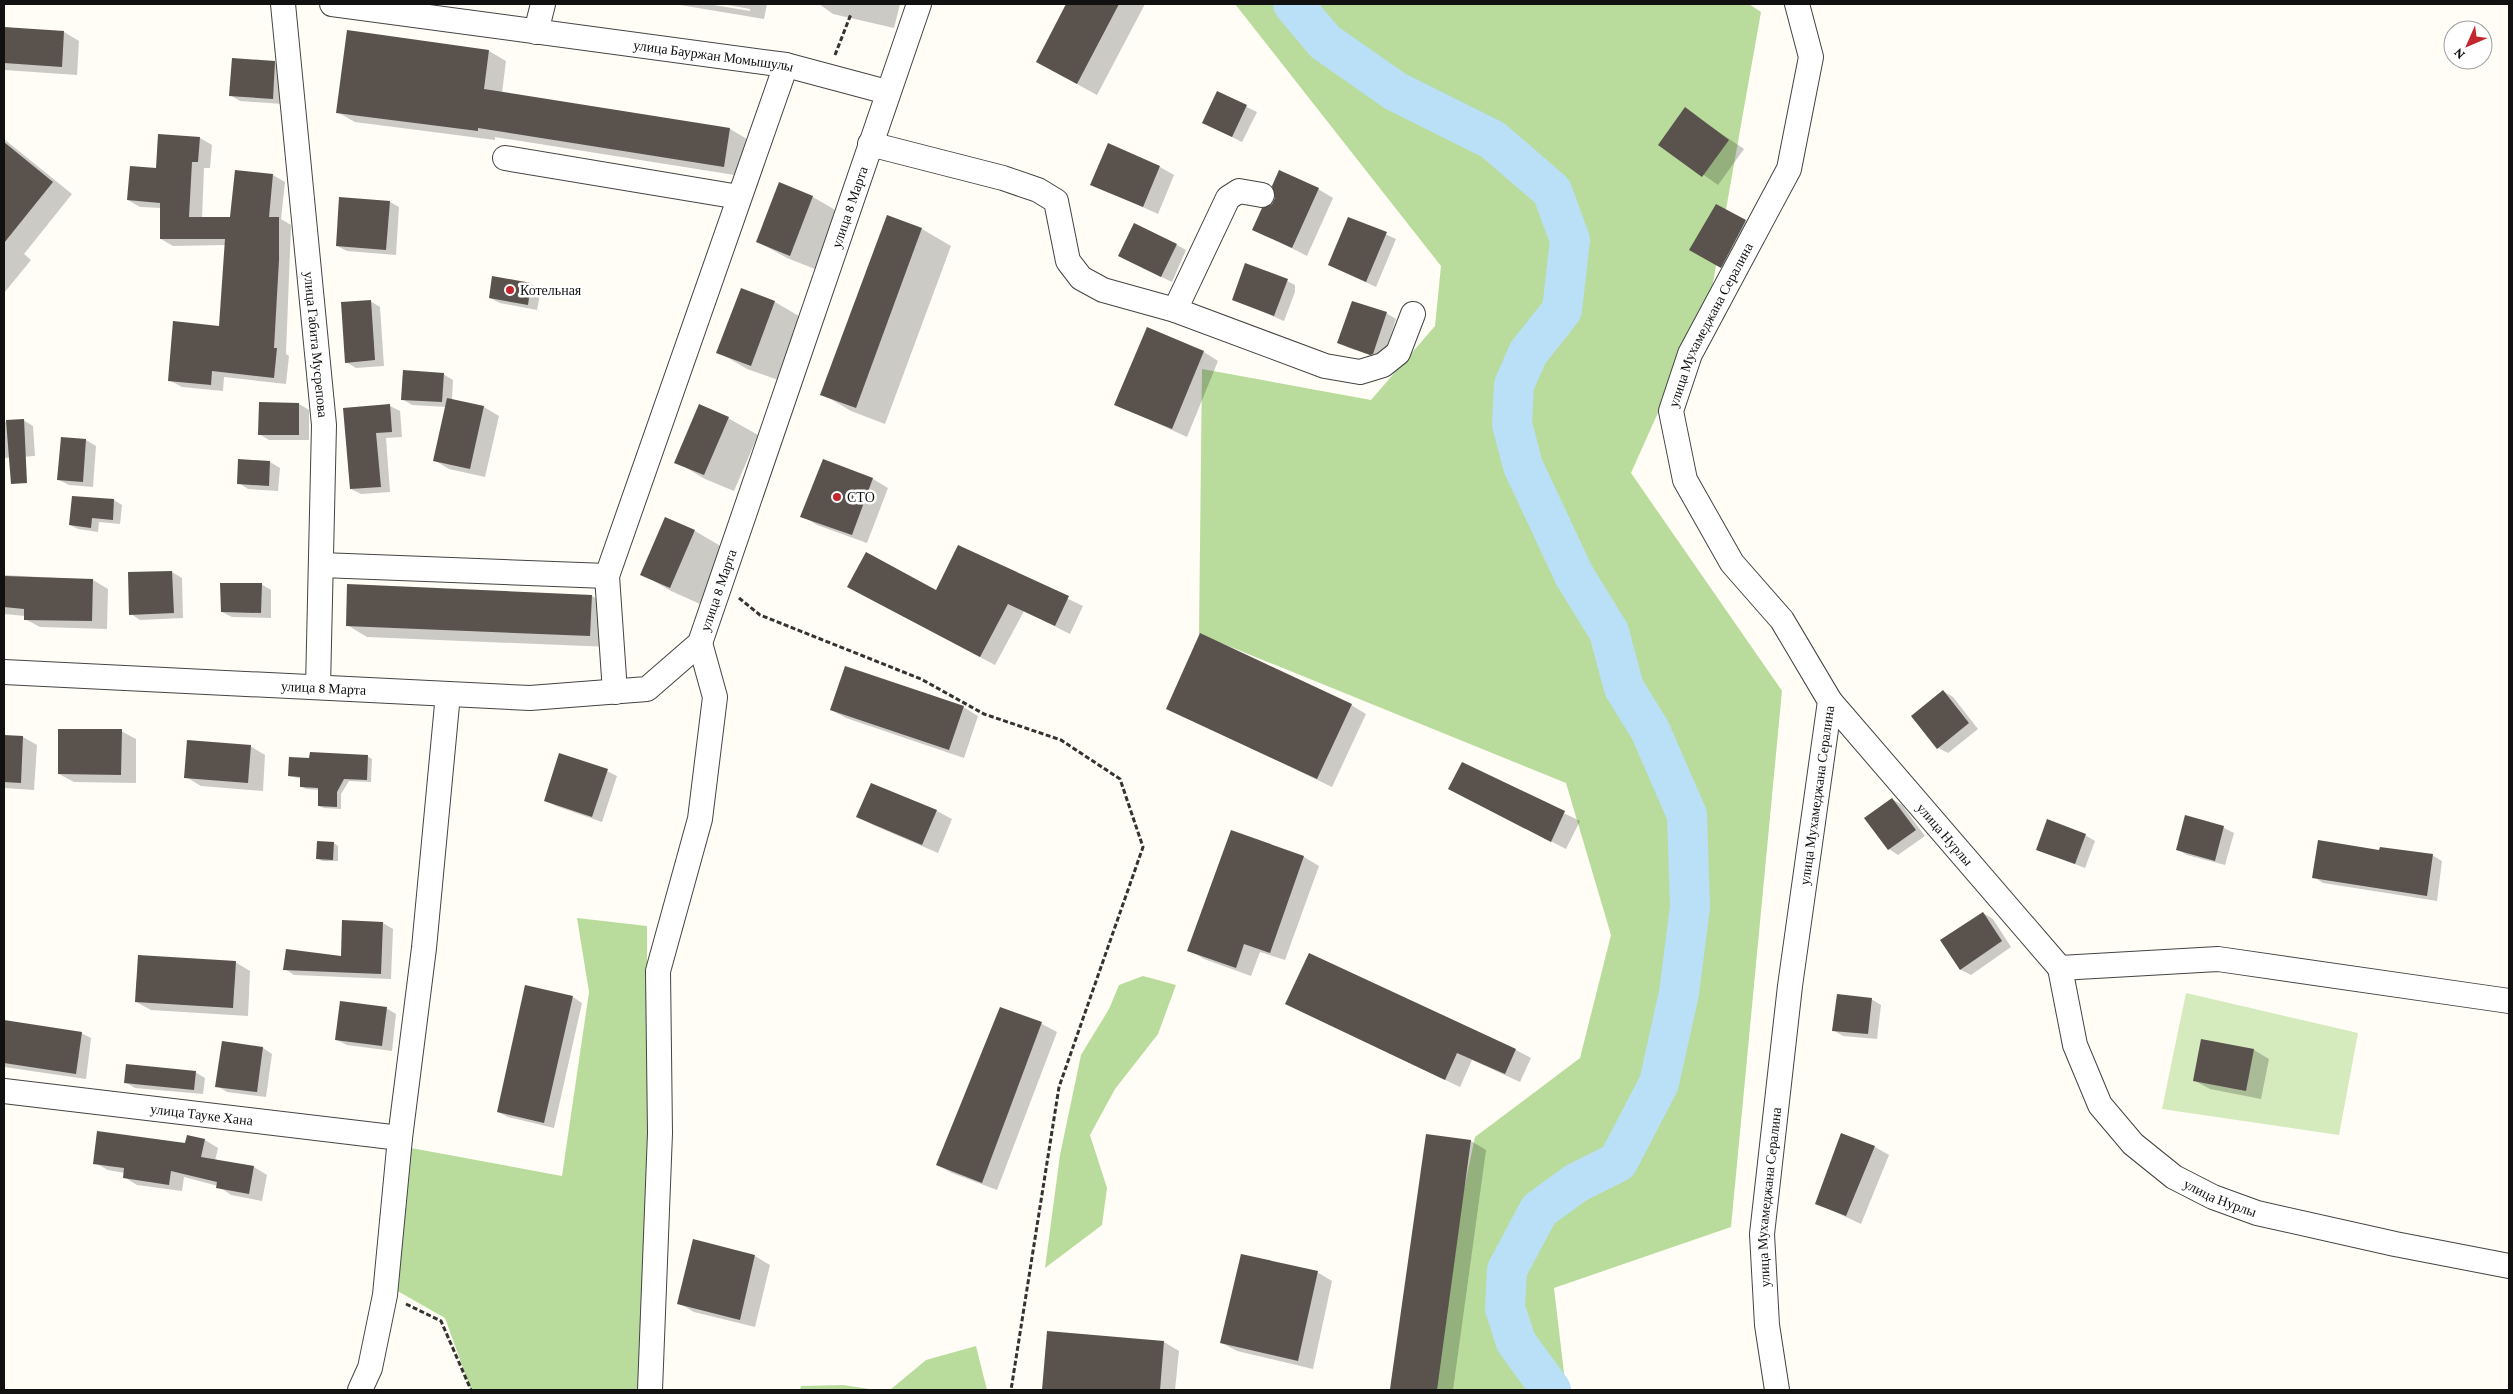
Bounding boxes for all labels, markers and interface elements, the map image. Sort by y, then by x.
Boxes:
north arrow [2443,20,2493,70]
street label: улица Бауржан Момышулы [632,37,796,75]
text: N [2449,45,2468,63]
street label: улица 8 Марта [828,163,871,250]
street label: улица Мухамеджана Сералина [1665,239,1757,409]
street label: улица Габита Мусрепова [301,271,331,419]
place label: Котельная [520,282,582,298]
marker: Котельная [504,284,516,296]
place label: СТО [847,489,875,505]
marker: СТО [831,491,843,503]
street label: улица 8 Марта [697,546,740,633]
street label: улица 8 Марта [281,678,367,698]
street label: улица Мухамеджана Сералина [1796,704,1837,886]
street label: улица Нурлы [1913,800,1977,869]
street label: улица Тауке Хана [149,1100,255,1129]
street label: улица Мухамеджана Сералина [1754,1106,1784,1288]
street label: улица Нурлы [2181,1175,2259,1220]

